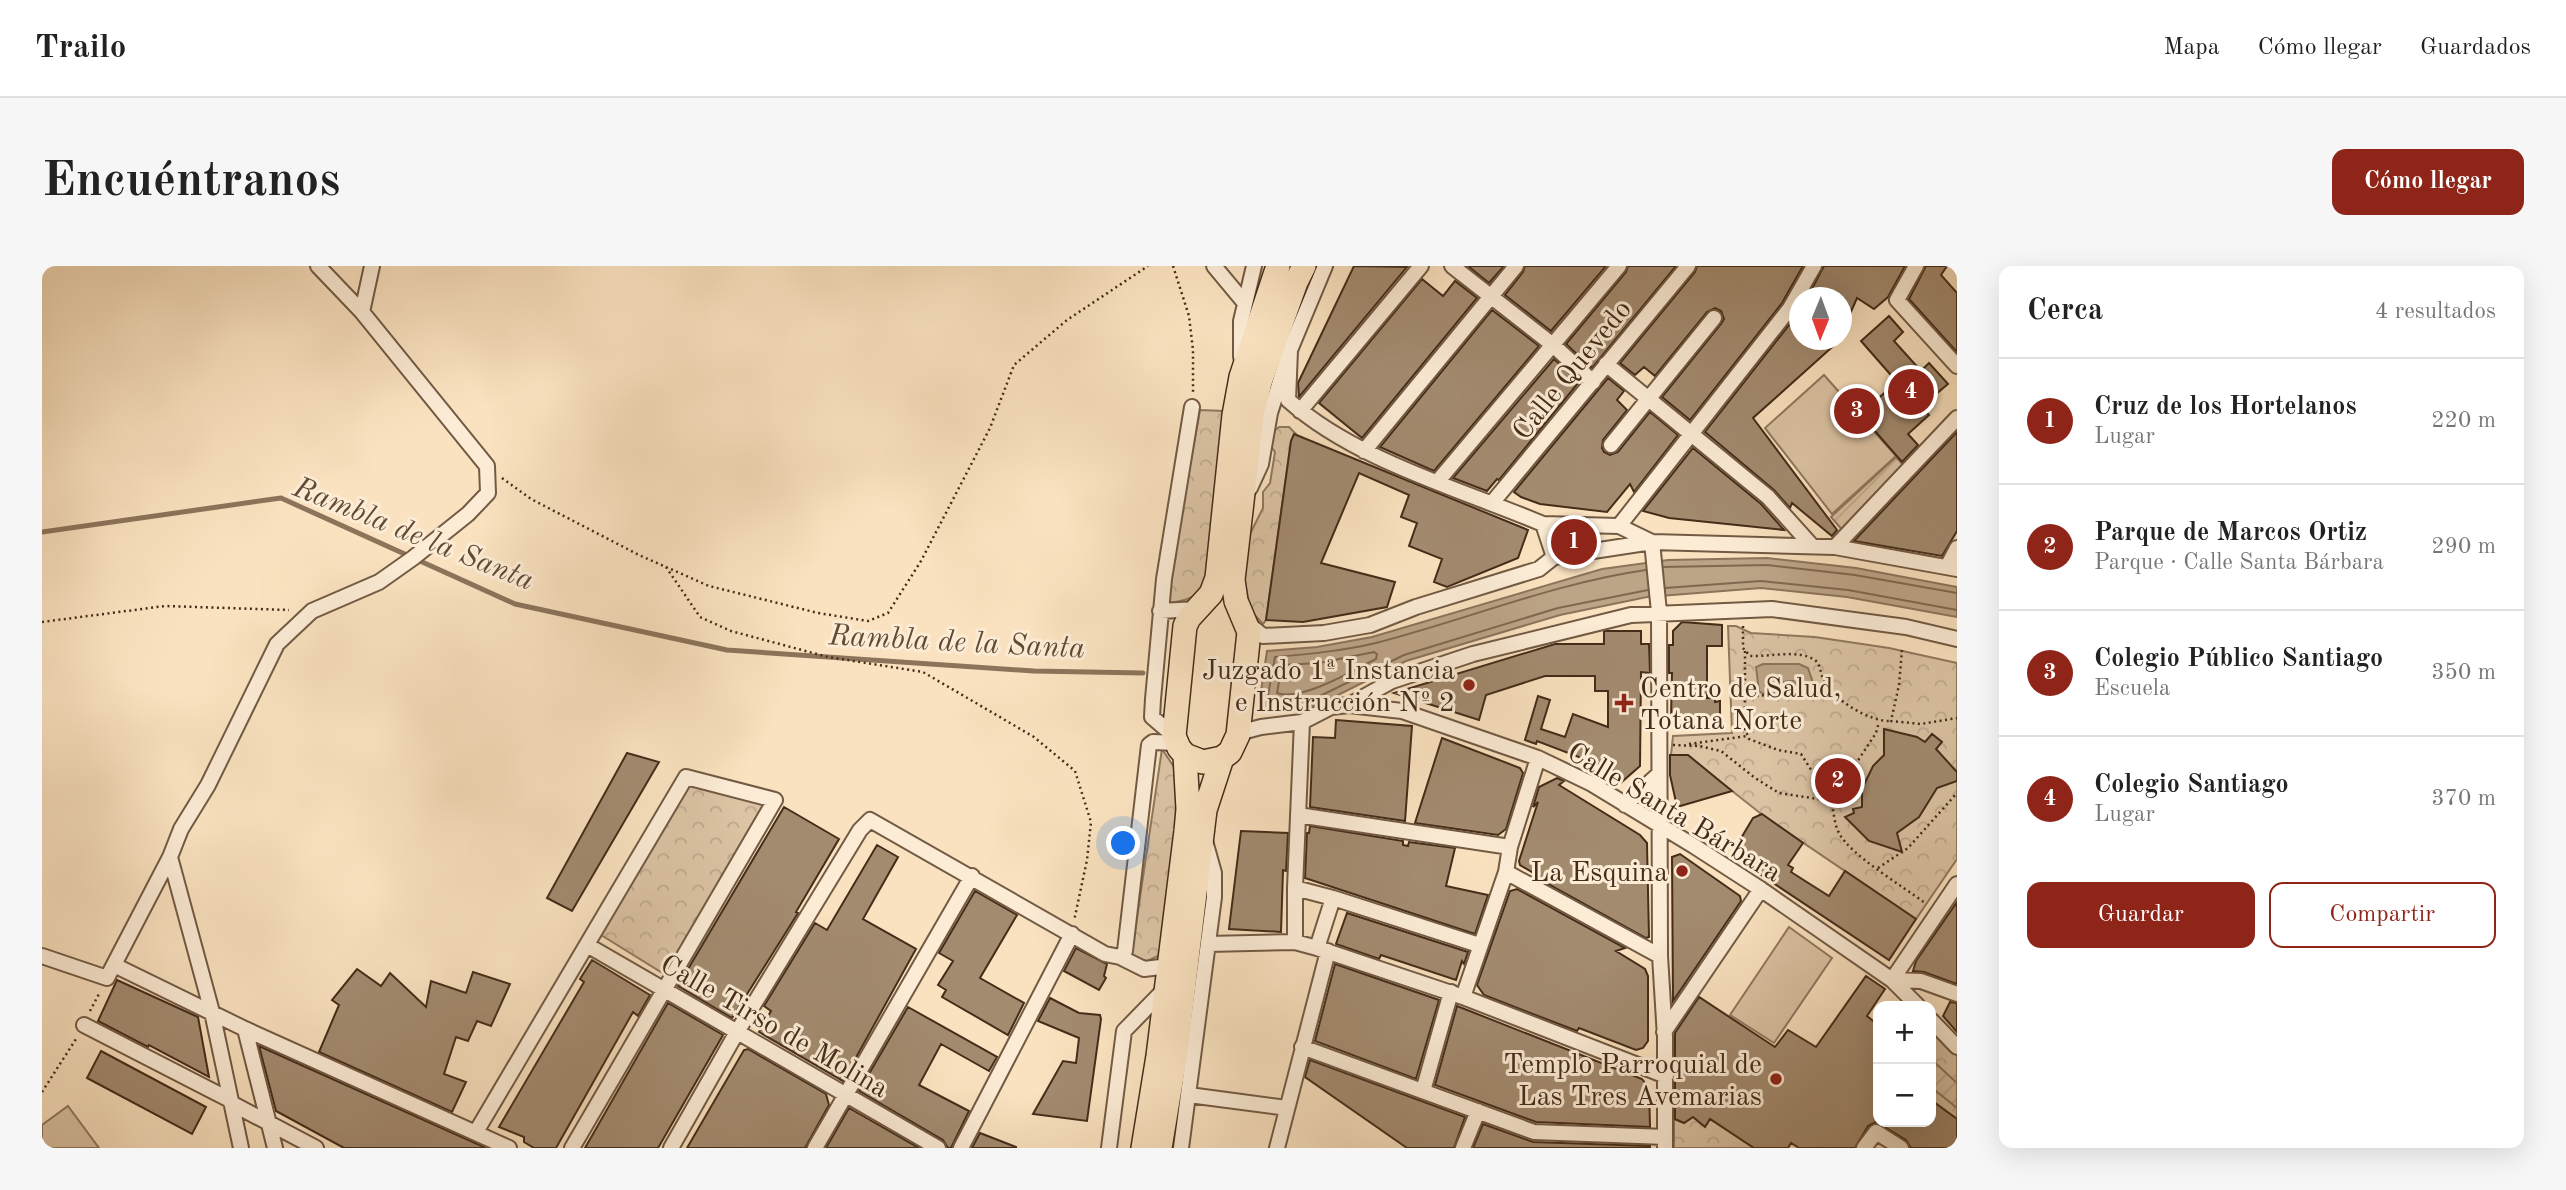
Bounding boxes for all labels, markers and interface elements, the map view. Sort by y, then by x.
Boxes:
text: Trailo [35,32,126,65]
text: Mapa [2163,36,2220,60]
text: Cómo llegar [2258,36,2382,60]
text: Guardados [2420,36,2531,60]
button: Cómo llegar [2332,149,2524,215]
text: Encuéntranos [42,158,340,207]
north arrow [1789,287,1852,350]
street label: Calle Quevedo [1509,296,1638,446]
text: Cerca [2027,296,2103,326]
text: 4 resultados [2375,300,2496,323]
pin: 4 [1888,366,1934,418]
pin: 3 [1834,385,1880,437]
text: Cruz de los Hortelanos [2094,394,2357,420]
text: 1 [2043,409,2057,432]
text: 220 m [2431,409,2496,432]
text: Lugar [2094,425,2155,448]
water label: Rambla de la Santa [288,472,538,597]
pin: 1 [1551,516,1597,568]
text: Parque de Marcos Ortiz [2094,520,2367,546]
text: 2 [2043,535,2057,558]
text: 290 m [2431,535,2496,558]
text: Parque · Calle Santa Bárbara [2094,551,2384,574]
water label: Rambla de la Santa [827,621,1086,665]
text: Colegio Público Santiago [2094,646,2383,672]
place label: Juzgado 1ª Instancia e Instrucción Nº 2 [1202,658,1455,718]
text: 3 [2043,661,2057,684]
text: 350 m [2431,661,2496,684]
place label: Centro de Salud, Totana Norte [1640,676,1841,736]
marker: Juzgado 1ª Instancia e Instrucción Nº 2 [1461,677,1477,693]
text: Escuela [2094,677,2170,700]
marker: Centro de Salud, Totana Norte [1614,693,1634,713]
street label: Calle Santa Bárbara [1562,739,1786,889]
pin: 2 [1815,755,1861,807]
text: Colegio Santiago [2094,772,2289,798]
text: 4 [2043,787,2057,810]
text: 370 m [2431,787,2496,810]
text: Lugar [2094,803,2155,826]
your location [1106,826,1140,860]
place label: La Esquina [1531,860,1668,888]
marker: La Esquina [1674,863,1690,879]
button: Guardar [2027,882,2255,948]
button: Compartir [2269,882,2496,948]
street label: Calle Tirso de Molina [655,951,892,1104]
map controls [1873,1001,1936,1127]
button: + [1873,1001,1936,1064]
place label: Templo Parroquial de Las Tres Avemarias [1503,1052,1762,1112]
button: − [1873,1064,1936,1127]
marker: Templo Parroquial de Las Tres Avemarias [1768,1071,1784,1087]

